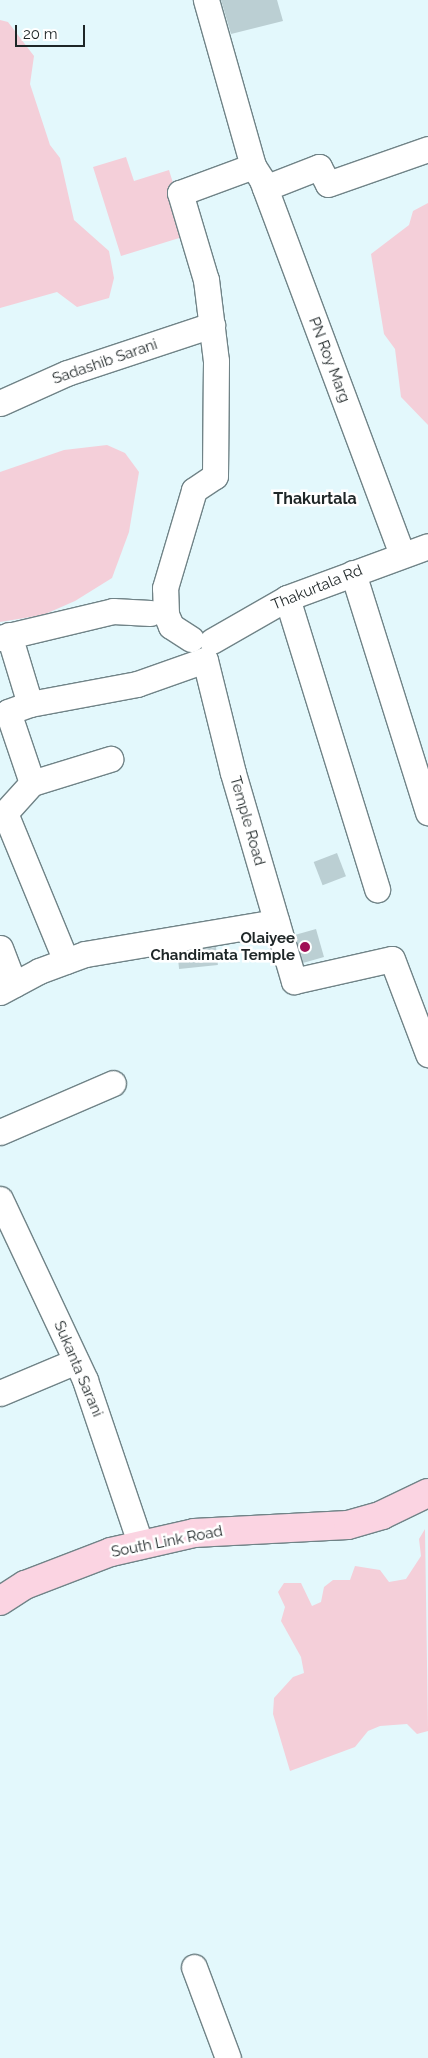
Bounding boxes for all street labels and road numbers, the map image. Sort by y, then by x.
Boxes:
street label: PN Roy Marg [304,315,354,405]
street label: Sadashib Sarani [50,336,160,388]
street label: Thakurtala Rd [269,562,365,614]
street label: Temple Road [226,774,268,868]
street label: Sukanta Sarani [50,1318,106,1420]
street label: South Link Road [110,1522,224,1562]

